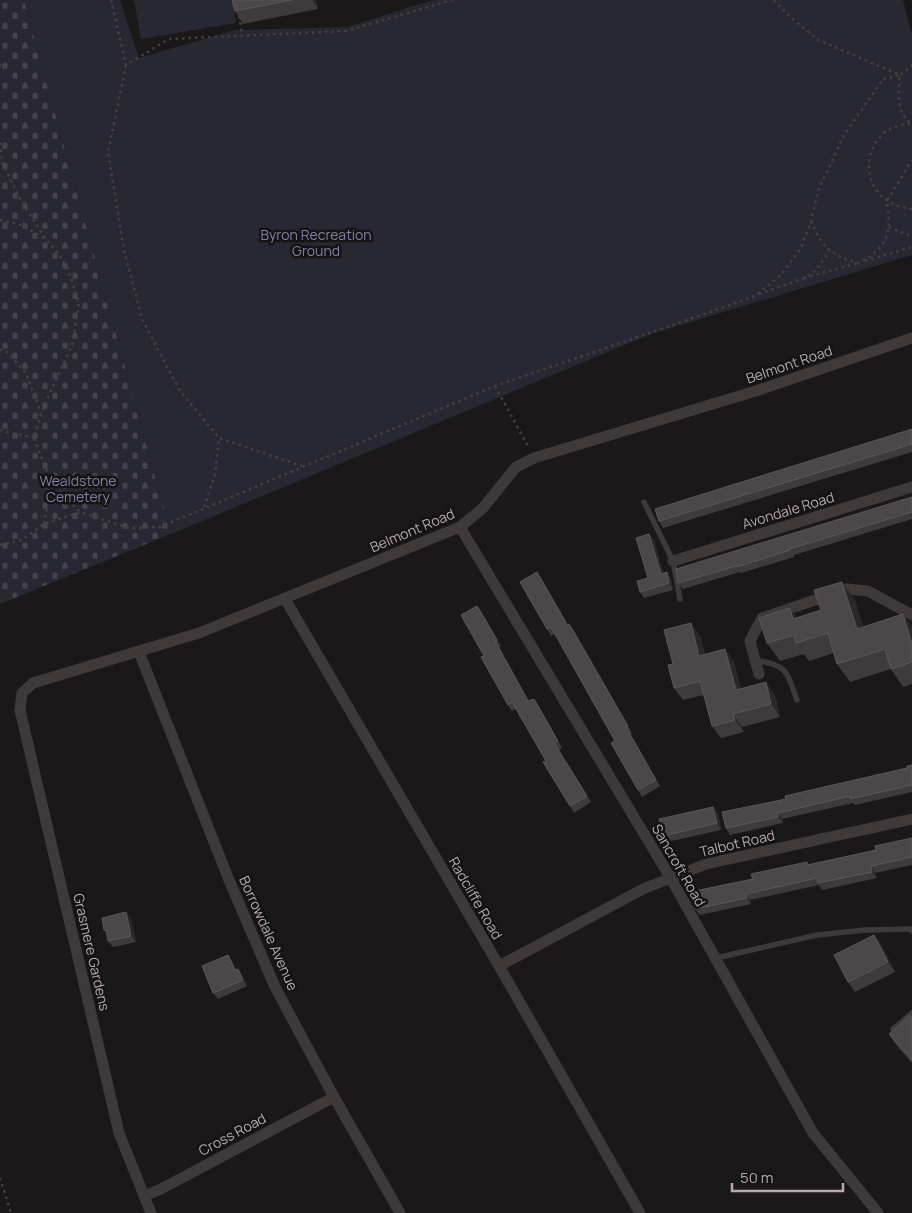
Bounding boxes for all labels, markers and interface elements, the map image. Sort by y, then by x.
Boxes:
park label: Byron Recreation Ground [260,225,372,260]
street label: Belmont Road [743,340,835,388]
park label: Wealdstone Cemetery [39,471,117,506]
street label: Avondale Road [740,487,836,533]
street label: Belmont Road [367,504,457,556]
street label: Sancroft Road [648,820,710,910]
street label: Talbot Road [698,825,776,861]
street label: Radcliffe Road [445,853,507,943]
street label: Borrowdale Avenue [235,873,303,993]
street label: Grasmere Gardens [69,891,115,1013]
street label: Cross Road [195,1108,269,1160]
scale bar [732,1160,843,1192]
text: 50 m [740,1167,774,1188]

